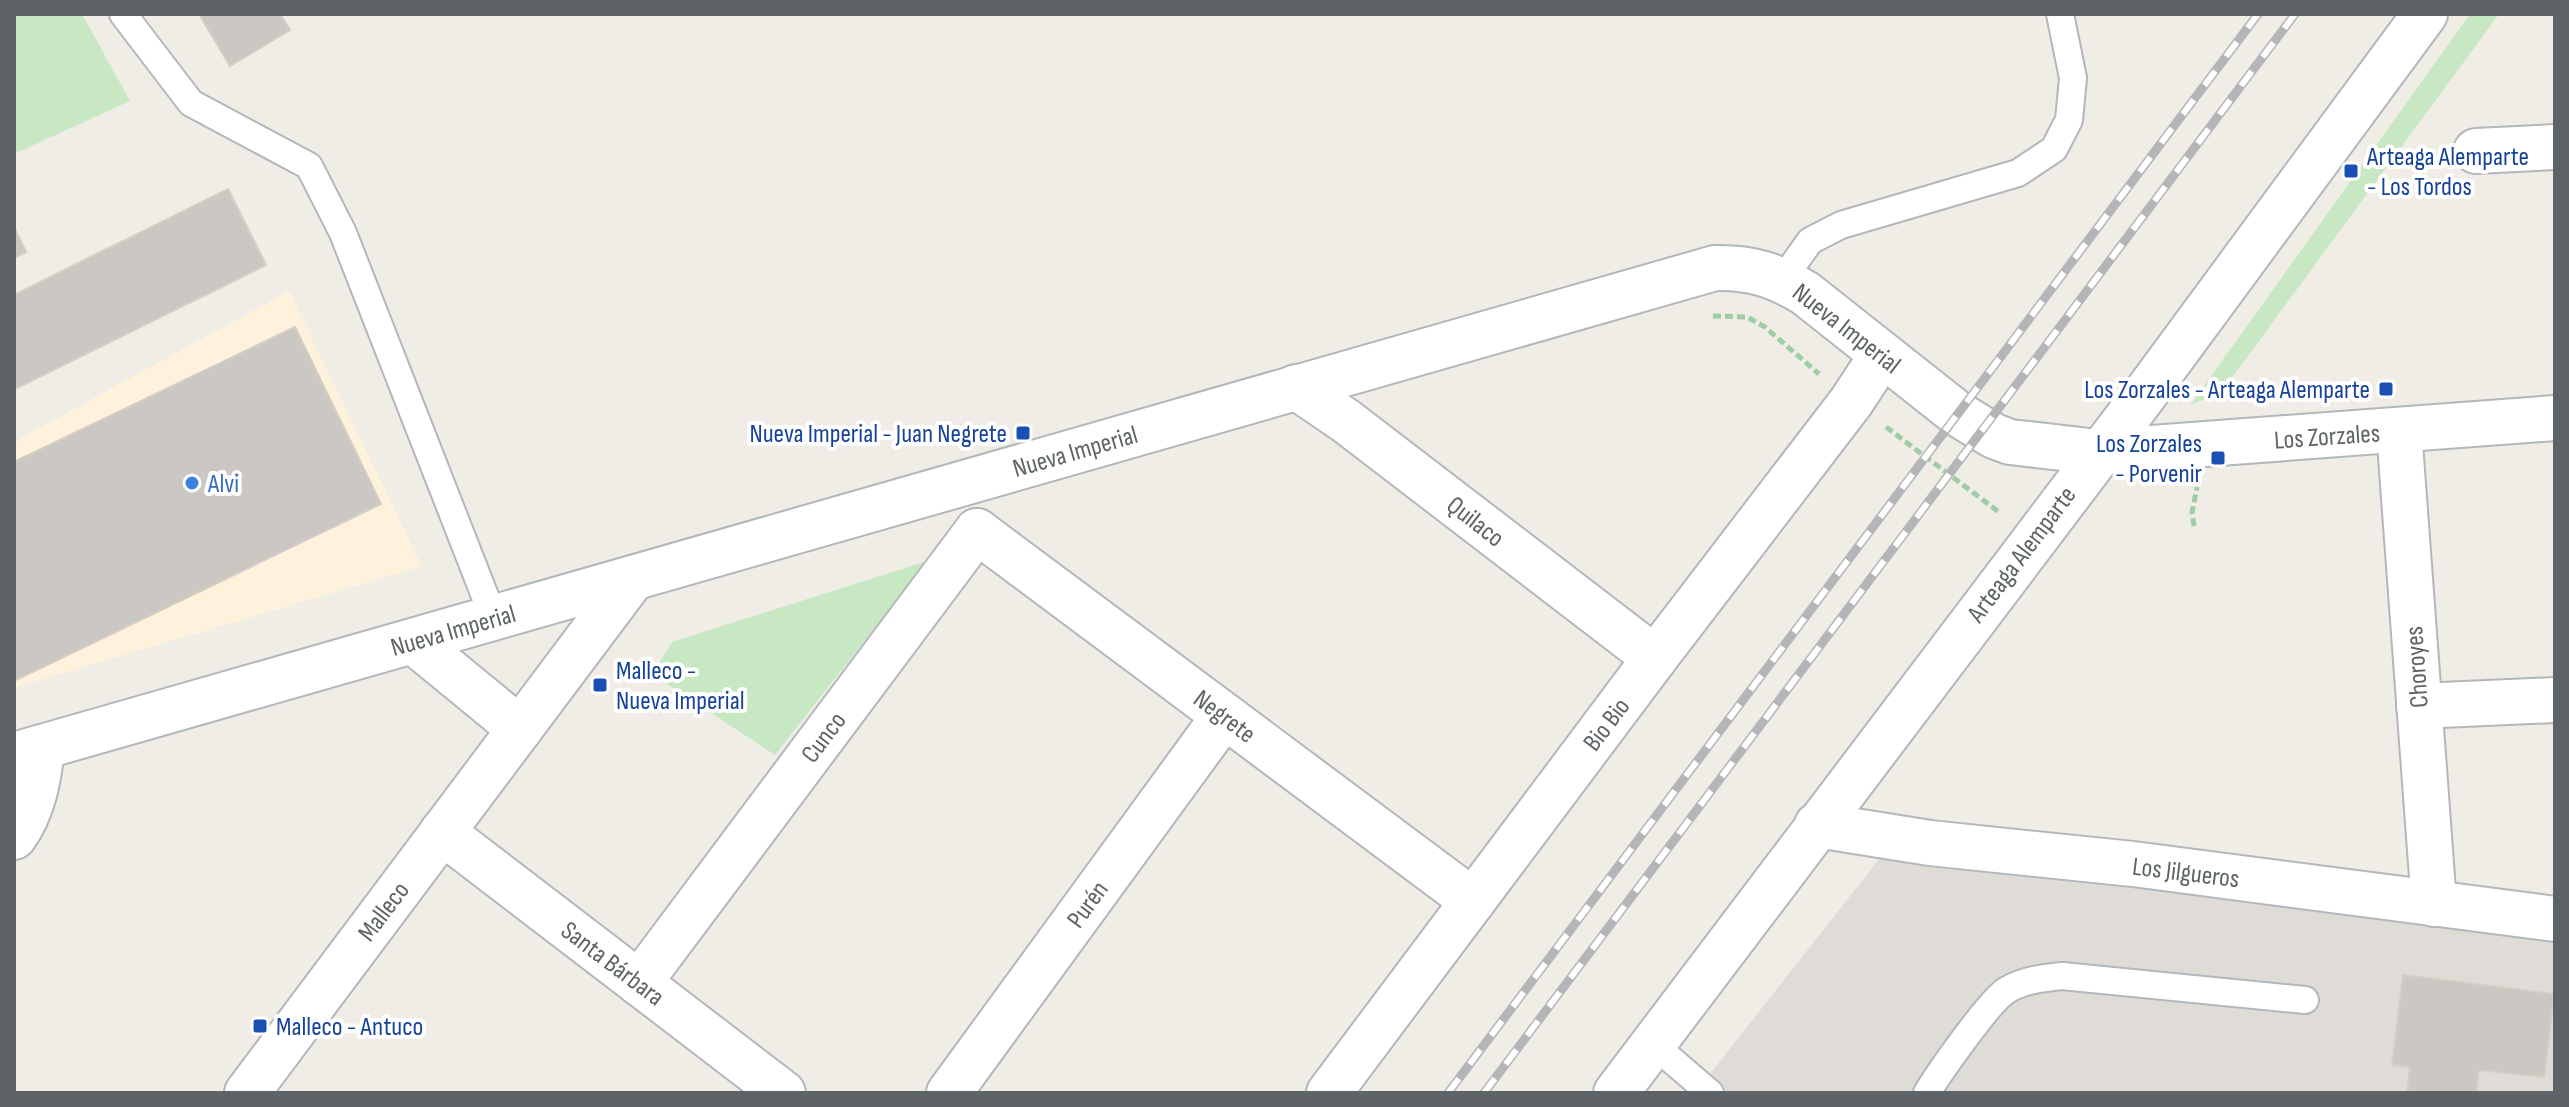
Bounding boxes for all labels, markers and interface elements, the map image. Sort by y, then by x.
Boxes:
place label: Arteaga Alemparte - Los Tordos [2366,142,2529,203]
marker: Arteaga Alemparte - Los Tordos [2342,162,2360,180]
street label: Nueva Imperial [1786,277,1906,381]
place label: Los Zorzales - Arteaga Alemparte [2084,375,2370,406]
marker: Los Zorzales - Arteaga Alemparte [2377,380,2395,398]
street label: Los Zorzales [2273,418,2381,457]
place label: Nueva Imperial - Juan Negrete [749,419,1007,450]
street label: Nueva Imperial [1009,420,1141,485]
marker: Nueva Imperial - Juan Negrete [1014,424,1032,442]
place label: Los Zorzales - Porvenir [2096,429,2203,490]
marker: Los Zorzales - Porvenir [2209,449,2227,467]
place label: Alvi [207,469,239,500]
marker: Alvi [183,474,201,492]
street label: Arteaga Alemparte [1960,481,2083,630]
street label: Quilaco [1440,490,1510,554]
street label: Nueva Imperial [387,599,519,664]
street label: Choroyes [2399,625,2436,709]
place label: Malleco - Nueva Imperial [616,656,745,717]
marker: Malleco - Nueva Imperial [591,676,609,694]
street label: Negrete [1187,684,1261,751]
street label: Bio Bio [1577,692,1637,758]
street label: Cunco [795,706,853,769]
street label: Los Jilgueros [2131,852,2241,895]
street label: Purén [1061,875,1116,934]
street label: Malleco [352,876,417,948]
street label: Santa Bárbara [554,915,670,1013]
place label: Malleco - Antuco [276,1012,423,1043]
marker: Malleco - Antuco [251,1017,269,1035]

